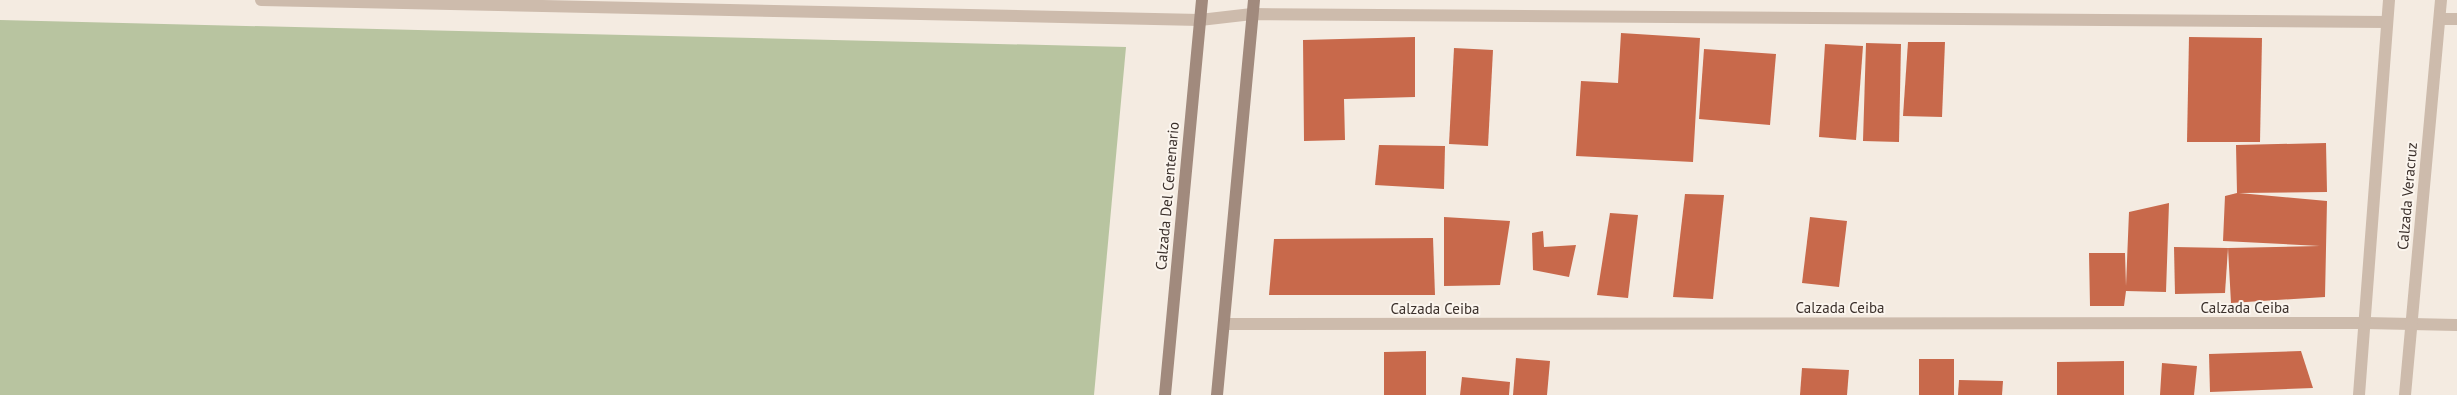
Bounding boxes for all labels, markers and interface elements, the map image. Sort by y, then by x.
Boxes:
street label: Calzada Del Centenario [1151,121,1183,271]
street label: Calzada Veracruz [2393,141,2421,251]
street label: Calzada Ceiba [1795,298,1885,317]
street label: Calzada Ceiba [2200,298,2290,317]
street label: Calzada Ceiba [1390,299,1480,318]

